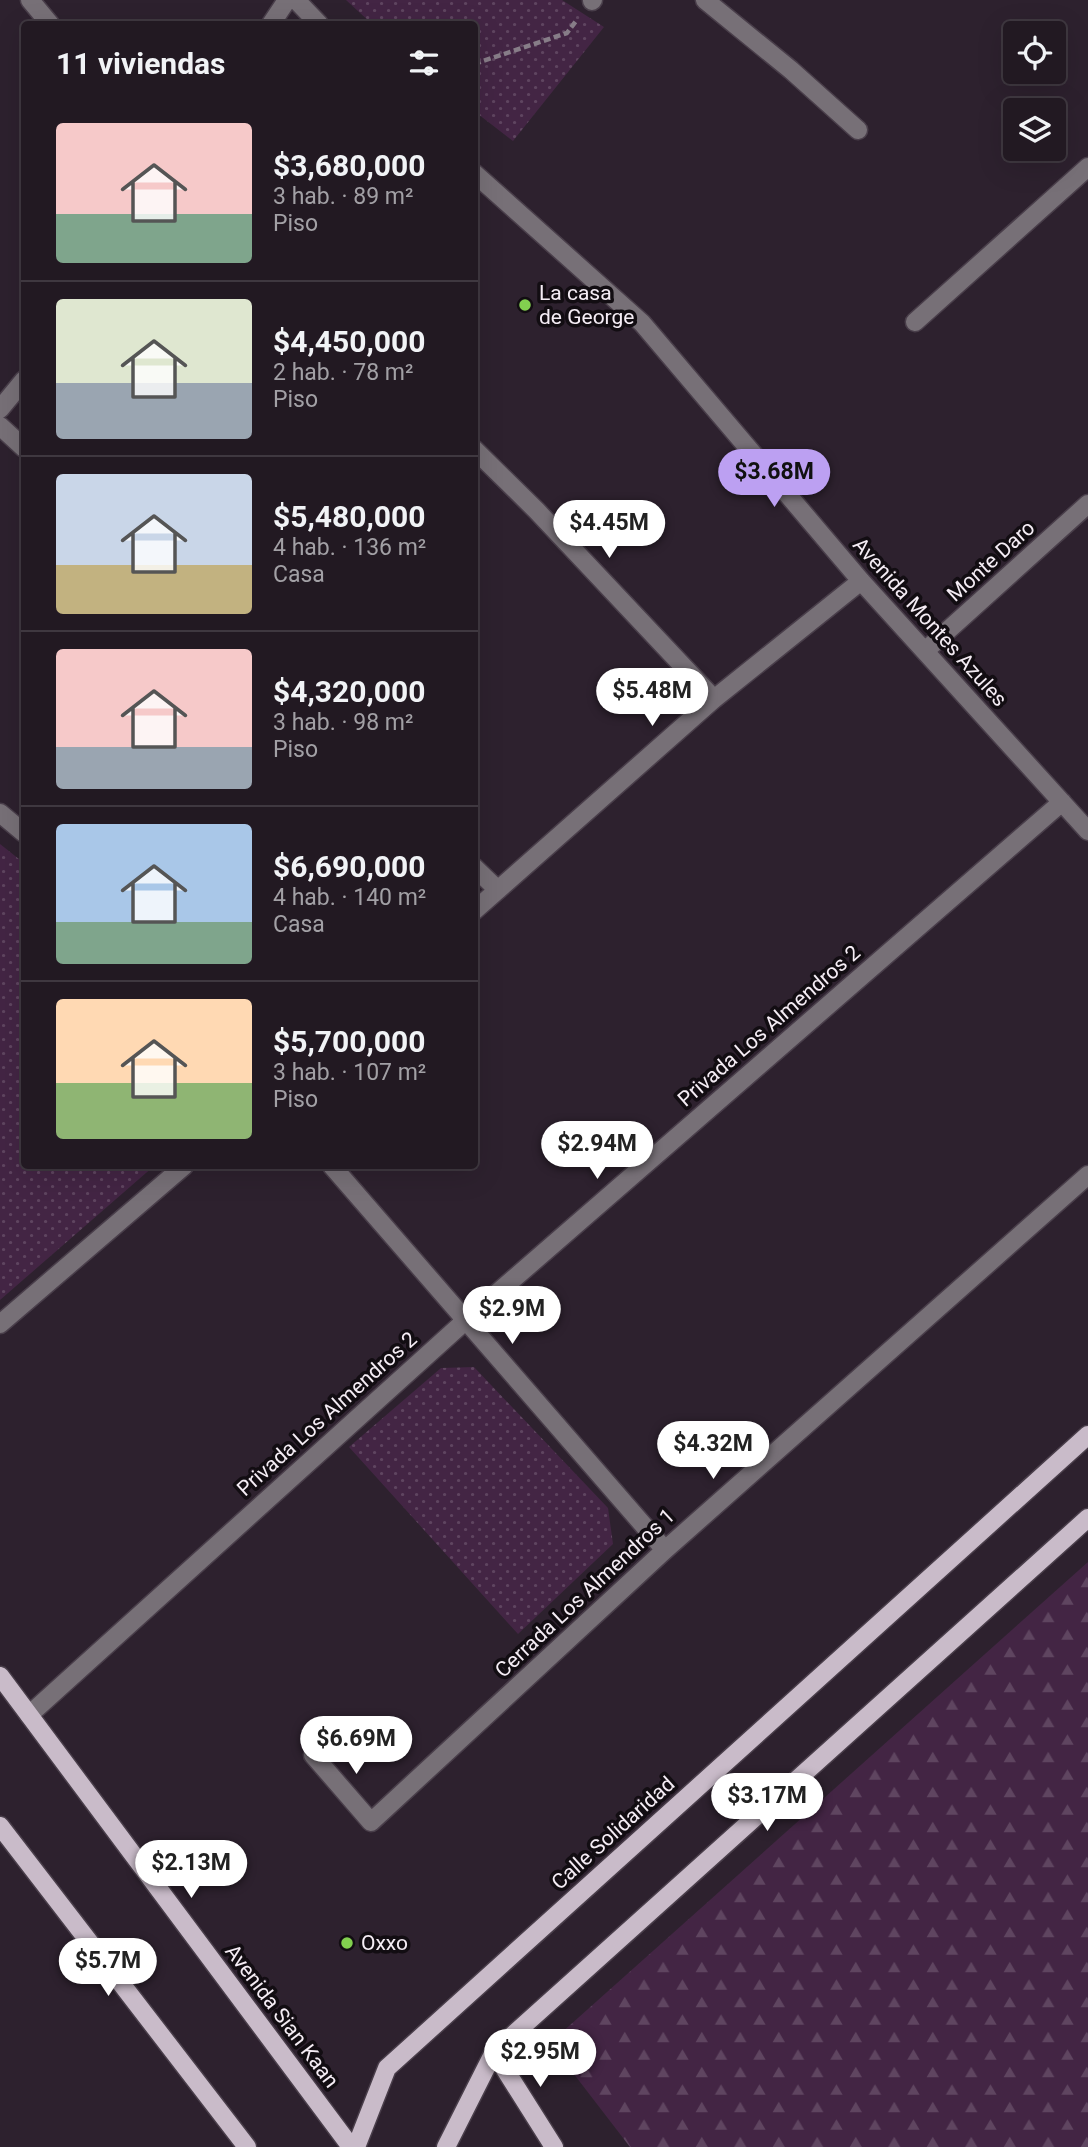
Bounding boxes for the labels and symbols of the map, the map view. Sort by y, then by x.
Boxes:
place label: La casa de George [539,281,634,329]
marker: La casa de George [517,297,533,313]
pin: $3.68M [717,449,831,509]
pin: $4.45M [552,500,666,560]
street label: Monte Daro [942,516,1040,606]
street label: Avenida Montes Azules [848,533,1012,711]
pin: $5.48M [595,668,709,728]
street label: Privada Los Almendros 2 [673,940,865,1112]
pin: $2.94M [540,1122,654,1181]
pin: $2.9M [463,1286,561,1346]
street label: Privada Los Almendros 2 [232,1327,422,1501]
pin: $4.32M [656,1422,770,1481]
street label: Cerrada Los Almendros 1 [490,1504,680,1682]
pin: $6.69M [299,1716,413,1776]
street label: Calle Solidaridad [547,1772,679,1894]
pin: $3.17M [710,1773,824,1833]
pin: $2.13M [134,1840,248,1900]
place label: Oxxo [361,1931,408,1955]
marker: Oxxo [339,1935,355,1951]
pin: $5.7M [59,1938,157,1998]
street label: Avenida Sian Kaan [220,1940,344,2092]
pin: $2.95M [483,2030,597,2089]

